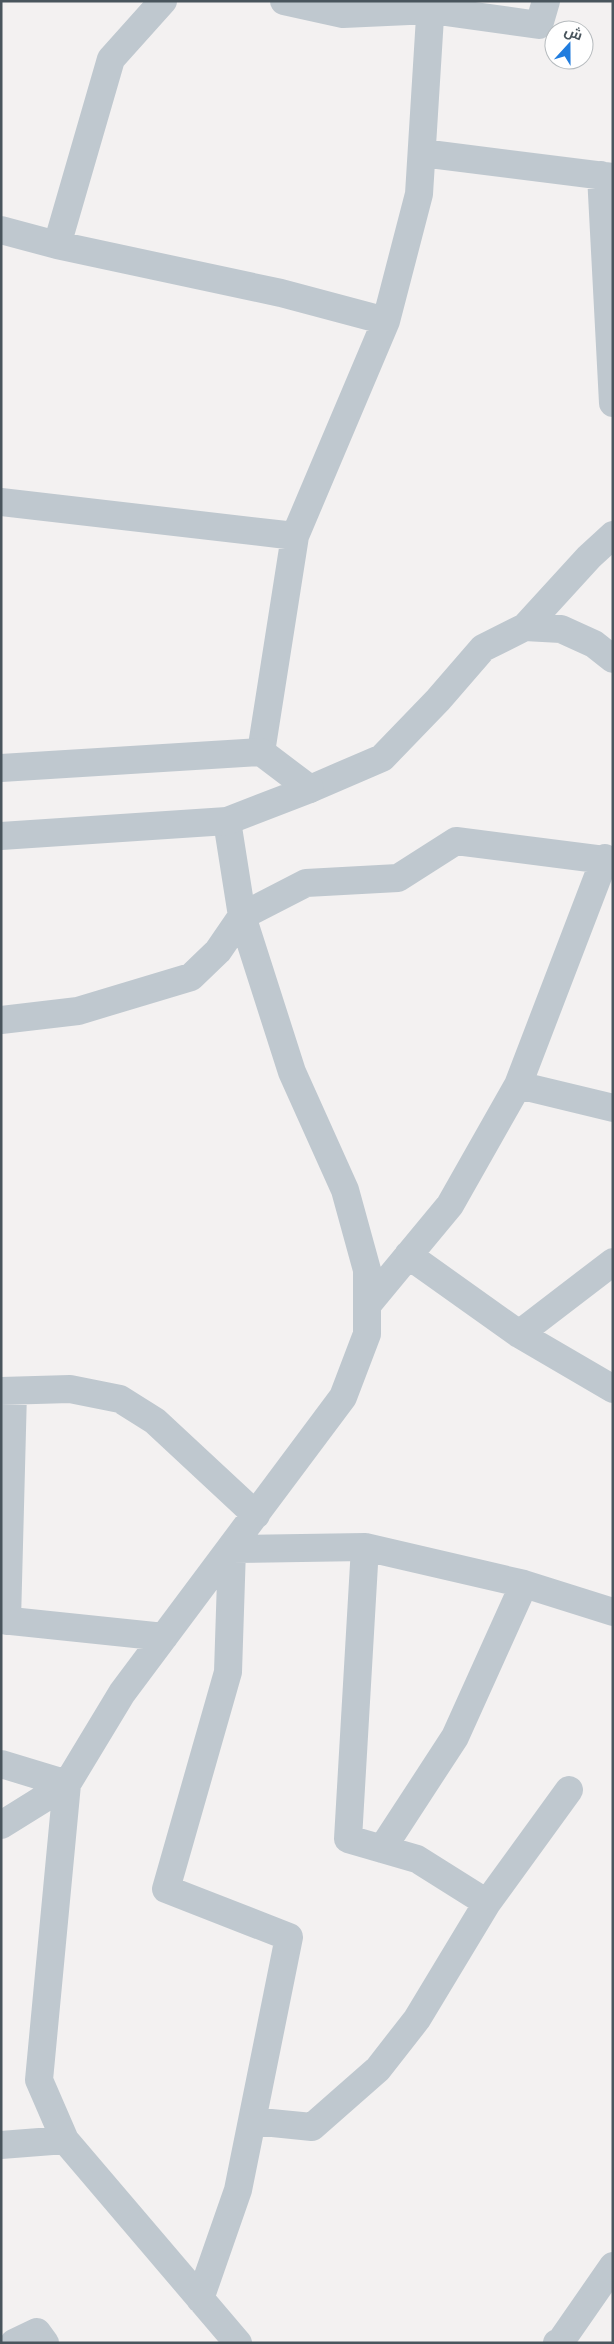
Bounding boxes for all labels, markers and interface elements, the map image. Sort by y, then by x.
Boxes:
text: ش [562,19,586,45]
north arrow [544,20,594,70]

